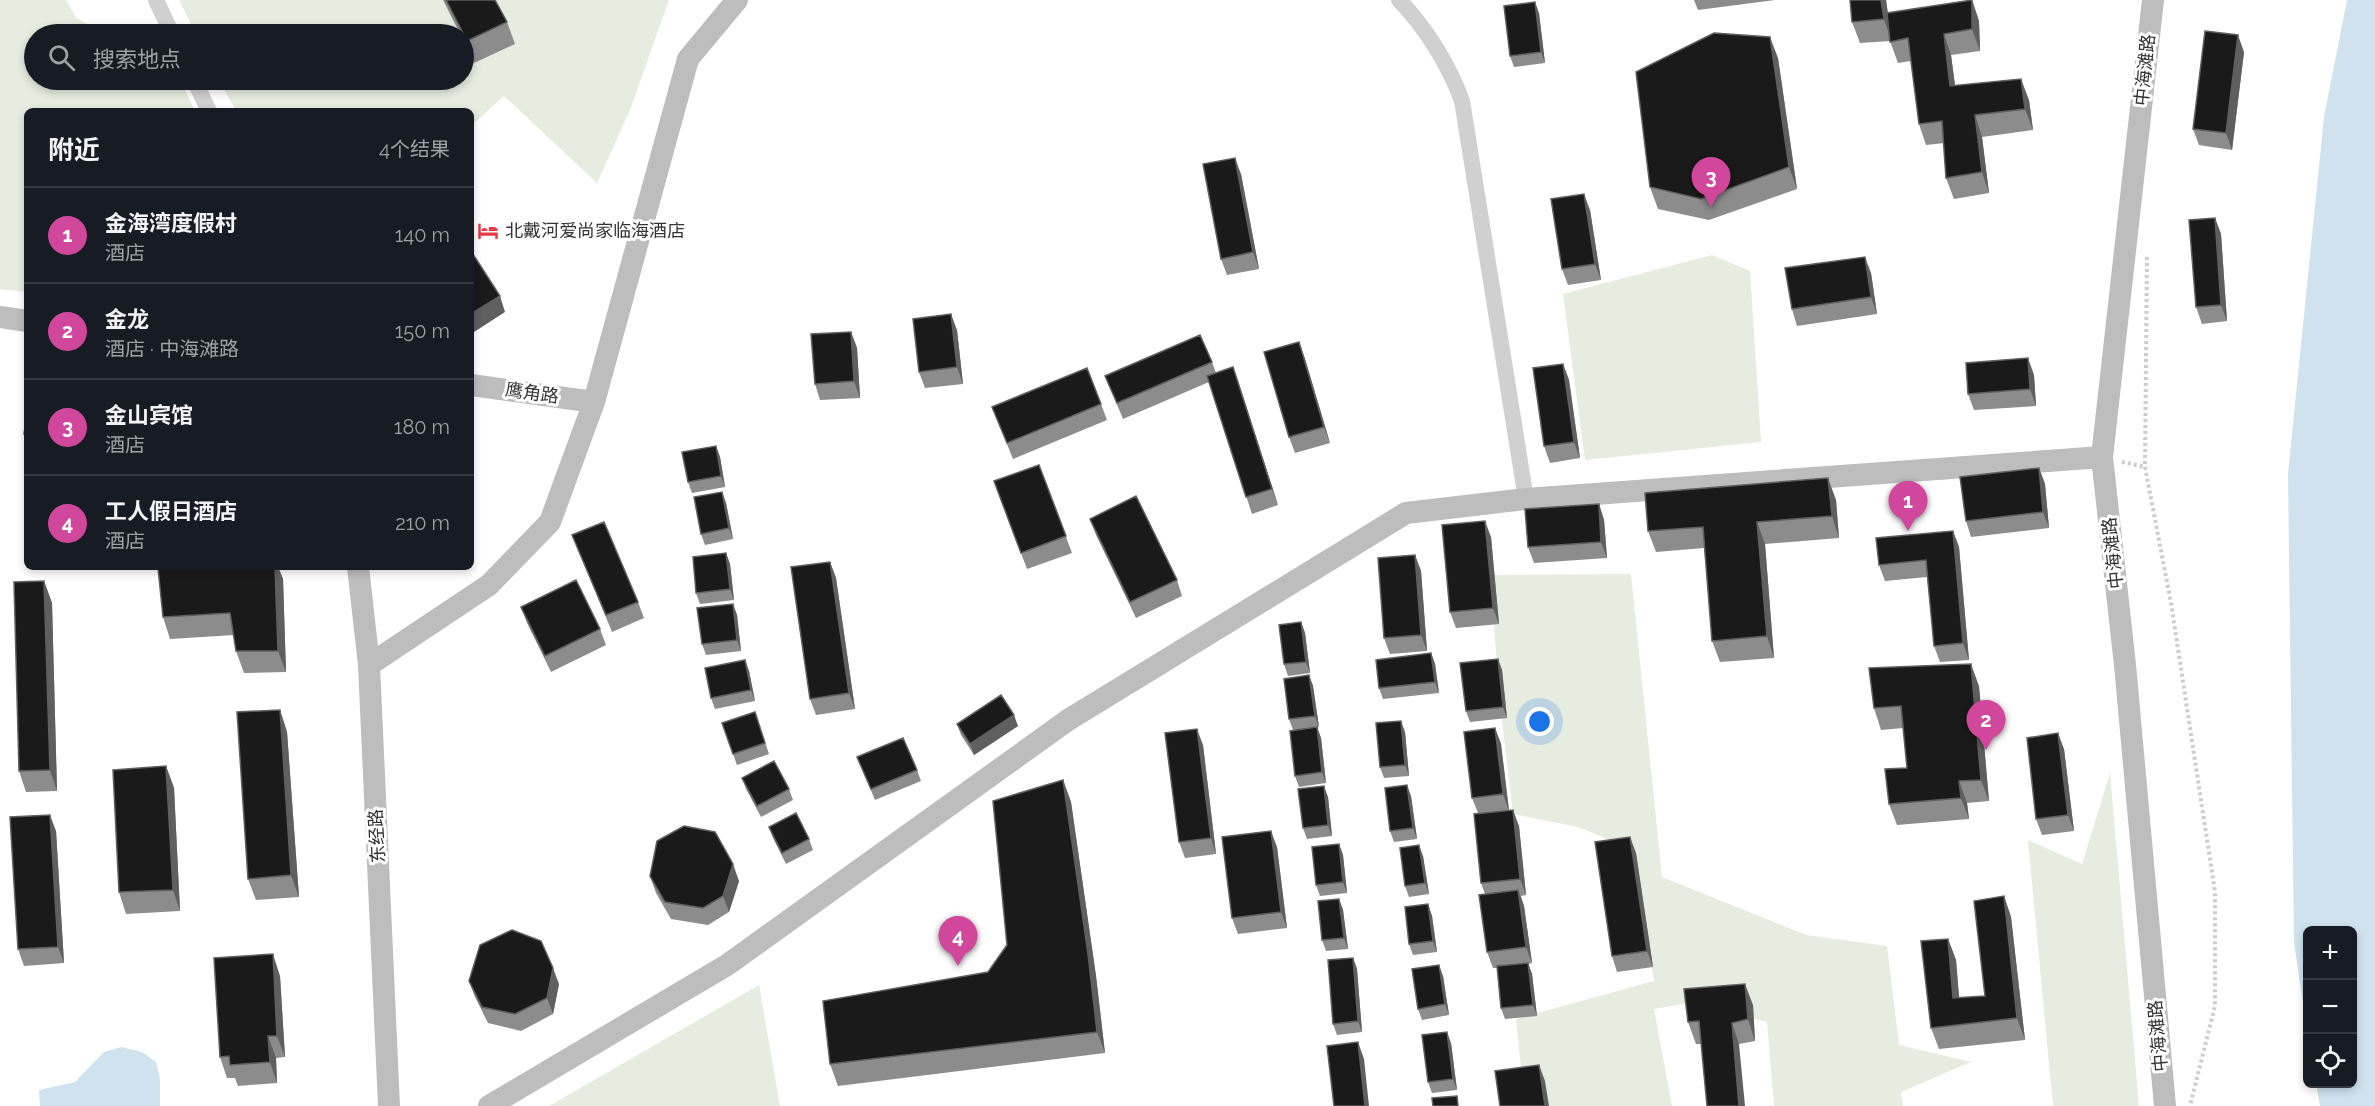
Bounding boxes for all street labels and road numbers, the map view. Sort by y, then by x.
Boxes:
street label: 中海滩路 [2130,33,2159,107]
street label: 鹰角路 [504,378,560,407]
street label: 中海滩路 [2098,516,2127,590]
street label: 东经路 [365,809,388,864]
street label: 中海滩路 [2144,999,2171,1073]

